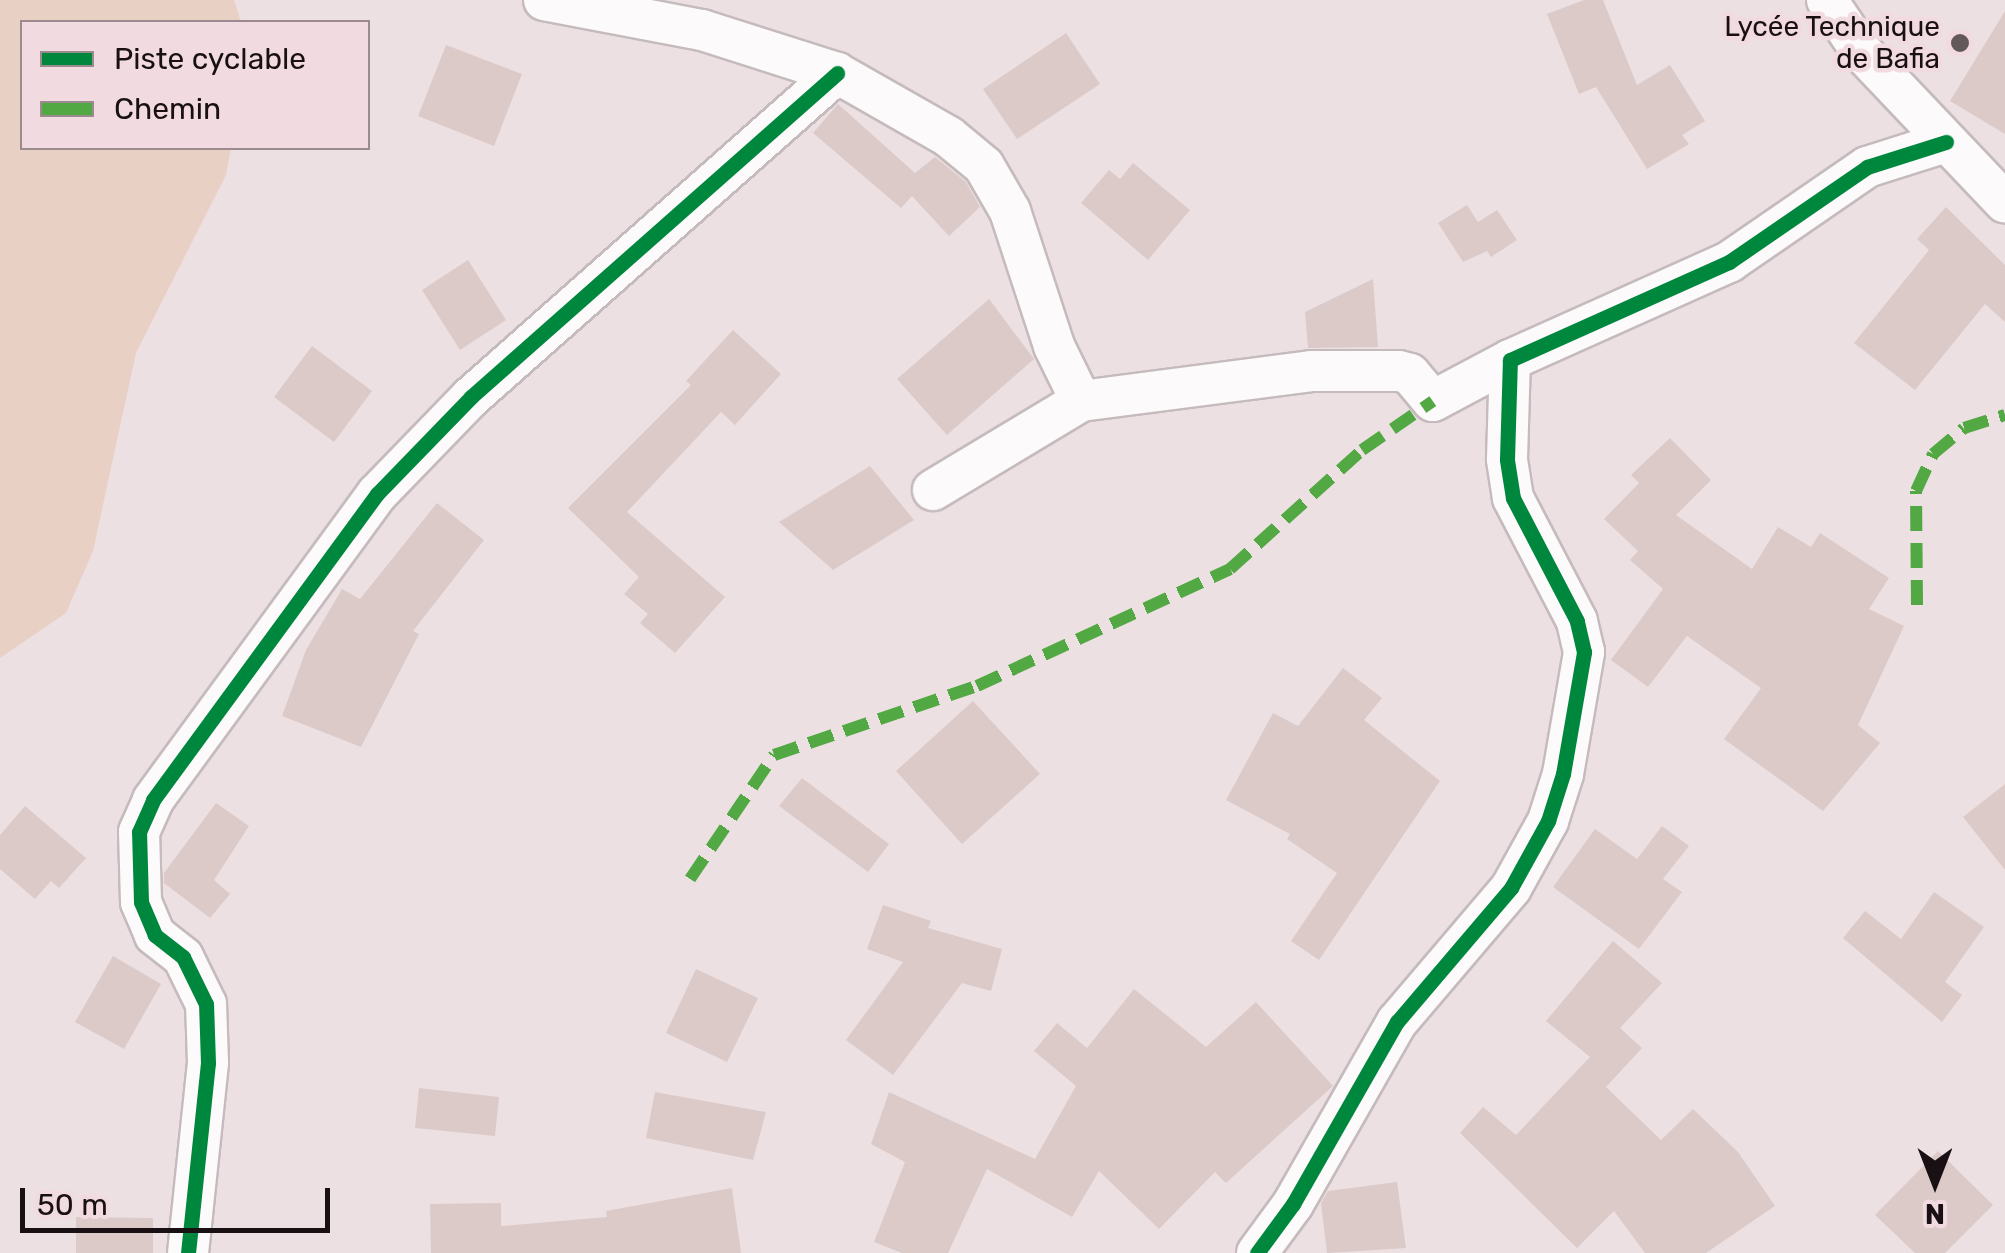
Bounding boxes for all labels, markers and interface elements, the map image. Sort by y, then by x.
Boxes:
place label: Lycée Technique de Bafia [1724,10,1940,76]
legend [20,20,370,150]
marker: Lycée Technique de Bafia [1949,32,1971,54]
text: Piste cyclable [114,41,306,77]
text: Chemin [114,91,221,127]
north arrow [1885,1133,1985,1233]
scale bar [25,1168,335,1230]
text: 50 m [37,1187,108,1223]
text: N [1925,1197,1945,1230]

